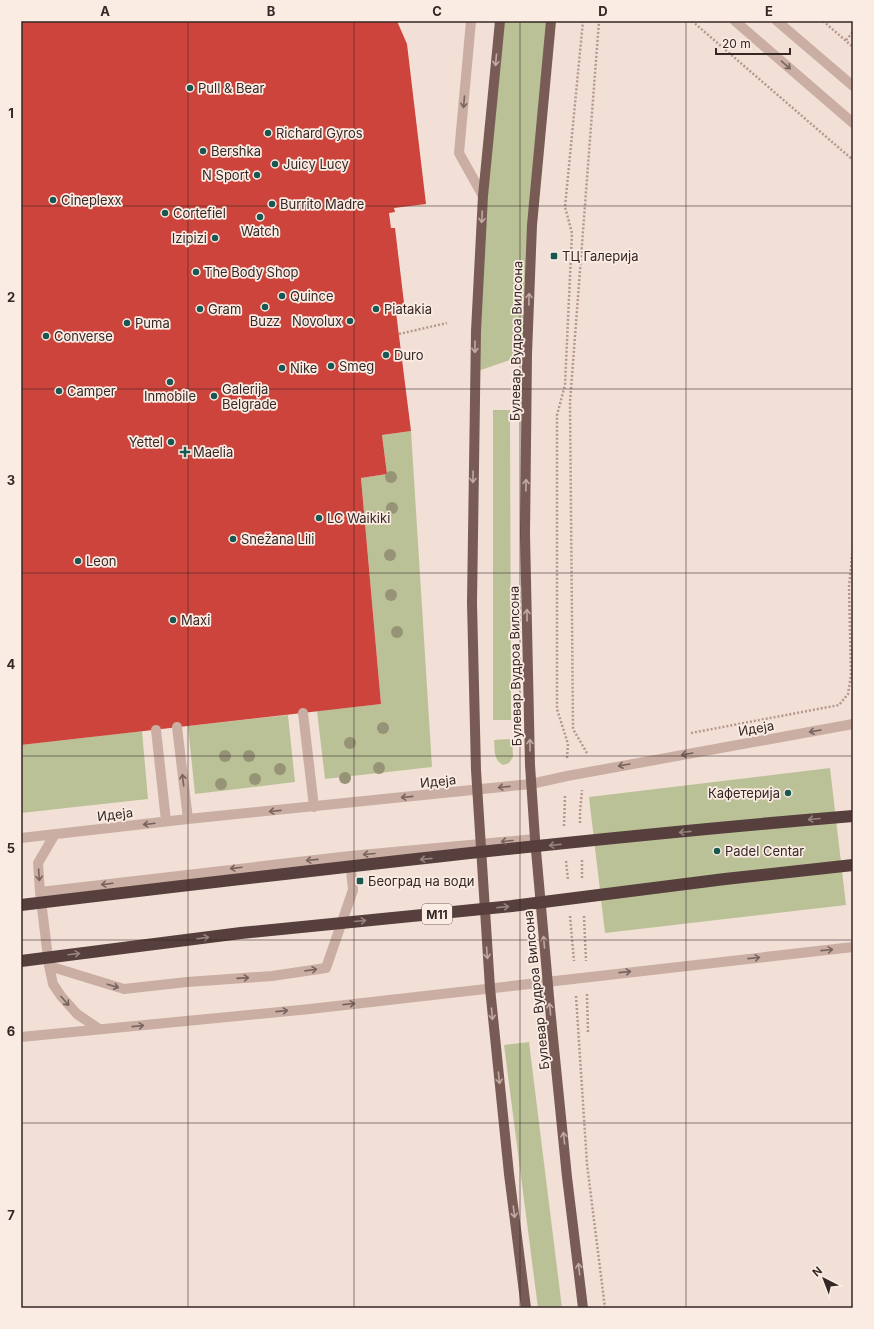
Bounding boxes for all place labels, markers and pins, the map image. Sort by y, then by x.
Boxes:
place label: Pull & Bear [198,80,264,96]
marker: Pull & Bear [185,83,195,93]
place label: Richard Gyros [276,125,363,141]
marker: Richard Gyros [263,128,273,138]
place label: Bershka [211,143,261,159]
marker: Bershka [198,146,208,156]
place label: Juicy Lucy [283,156,349,172]
marker: Juicy Lucy [270,159,280,169]
place label: N Sport [202,167,249,183]
marker: N Sport [252,170,262,180]
place label: Cineplexx [61,192,122,208]
marker: Cineplexx [48,195,58,205]
place label: Burrito Madre [280,196,364,212]
marker: Burrito Madre [267,199,277,209]
place label: Cortefiel [173,205,226,221]
marker: Cortefiel [160,208,170,218]
marker: Watch [255,212,265,222]
place label: Watch [241,223,279,239]
place label: Izipizi [172,230,207,246]
marker: Izipizi [210,233,220,243]
place label: ТЦ Галерија [562,248,638,264]
marker: ТЦ Галерија [549,251,559,261]
place label: The Body Shop [204,264,298,280]
marker: The Body Shop [191,267,201,277]
place label: Quince [290,288,333,304]
marker: Quince [277,291,287,301]
place label: Gram [208,301,241,317]
place label: Piatakia [384,301,432,317]
marker: Buzz [260,302,270,312]
marker: Gram [195,304,205,314]
marker: Piatakia [371,304,381,314]
place label: Buzz [250,313,280,329]
place label: Novolux [292,313,342,329]
place label: Puma [135,315,170,331]
marker: Novolux [345,316,355,326]
marker: Puma [122,318,132,328]
place label: Converse [54,328,113,344]
marker: Converse [41,331,51,341]
place label: Duro [394,347,424,363]
marker: Duro [381,350,391,360]
place label: Smeg [339,358,374,374]
place label: Nike [290,360,317,376]
marker: Smeg [326,361,336,371]
marker: Nike [277,363,287,373]
marker: Inmobile [165,377,175,387]
place label: Galerija Belgrade [222,381,277,412]
place label: Camper [67,383,116,399]
marker: Camper [54,386,64,396]
place label: Inmobile [144,388,196,404]
marker: Galerija Belgrade [209,391,219,401]
place label: Yettel [129,434,163,450]
marker: Yettel [166,437,176,447]
place label: Maelia [193,444,233,460]
marker: Maelia [180,447,190,457]
place label: LC Waikiki [327,510,390,526]
marker: LC Waikiki [314,513,324,523]
place label: Snežana Lili [241,531,314,547]
marker: Snežana Lili [228,534,238,544]
place label: Leon [86,553,116,569]
marker: Leon [73,556,83,566]
place label: Maxi [181,612,210,628]
marker: Maxi [168,615,178,625]
place label: Кафетерија [708,785,780,801]
marker: Кафетерија [783,788,793,798]
place label: Padel Centar [725,843,804,859]
marker: Padel Centar [712,846,722,856]
place label: Београд на води [368,873,474,889]
marker: Београд на води [355,876,365,886]

